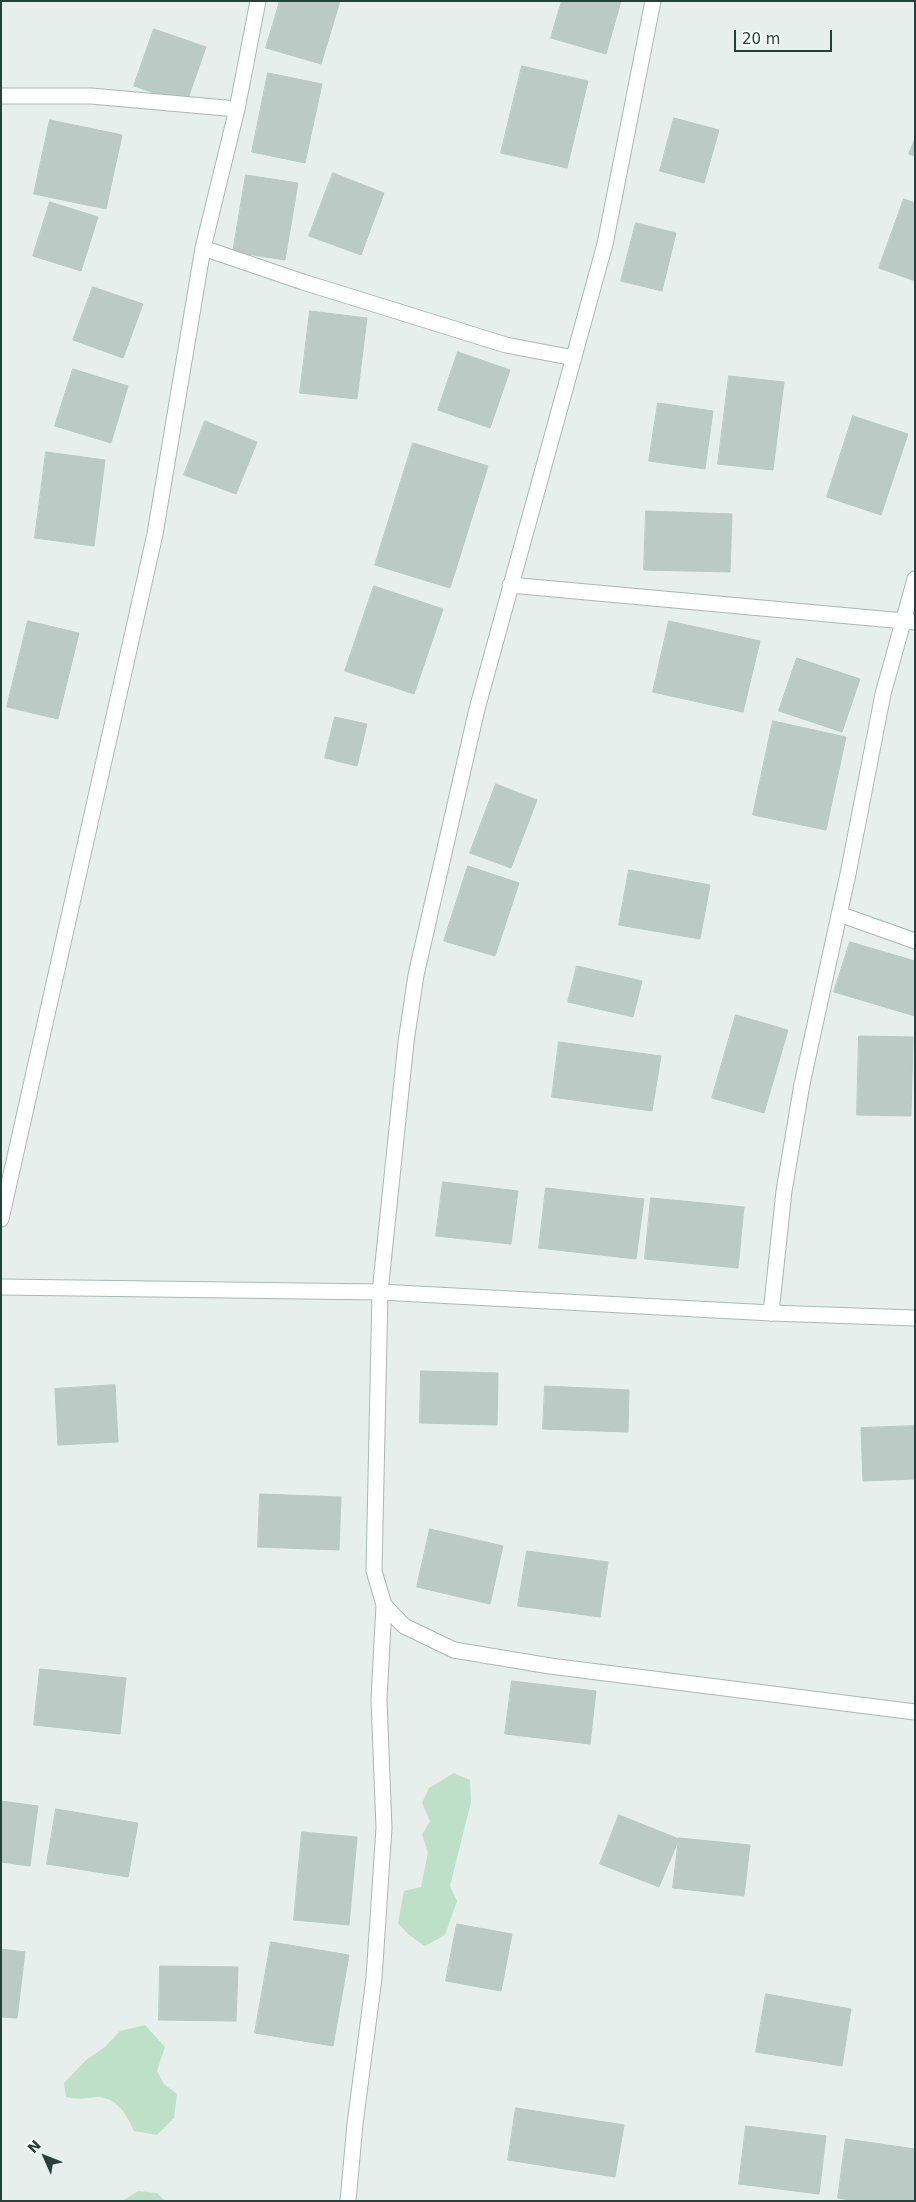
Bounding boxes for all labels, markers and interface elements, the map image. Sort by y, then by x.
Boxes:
scale bar [736,20,834,52]
text: 20 m [742,30,780,48]
north arrow [20,2132,70,2182]
text: N [24,2137,44,2156]

